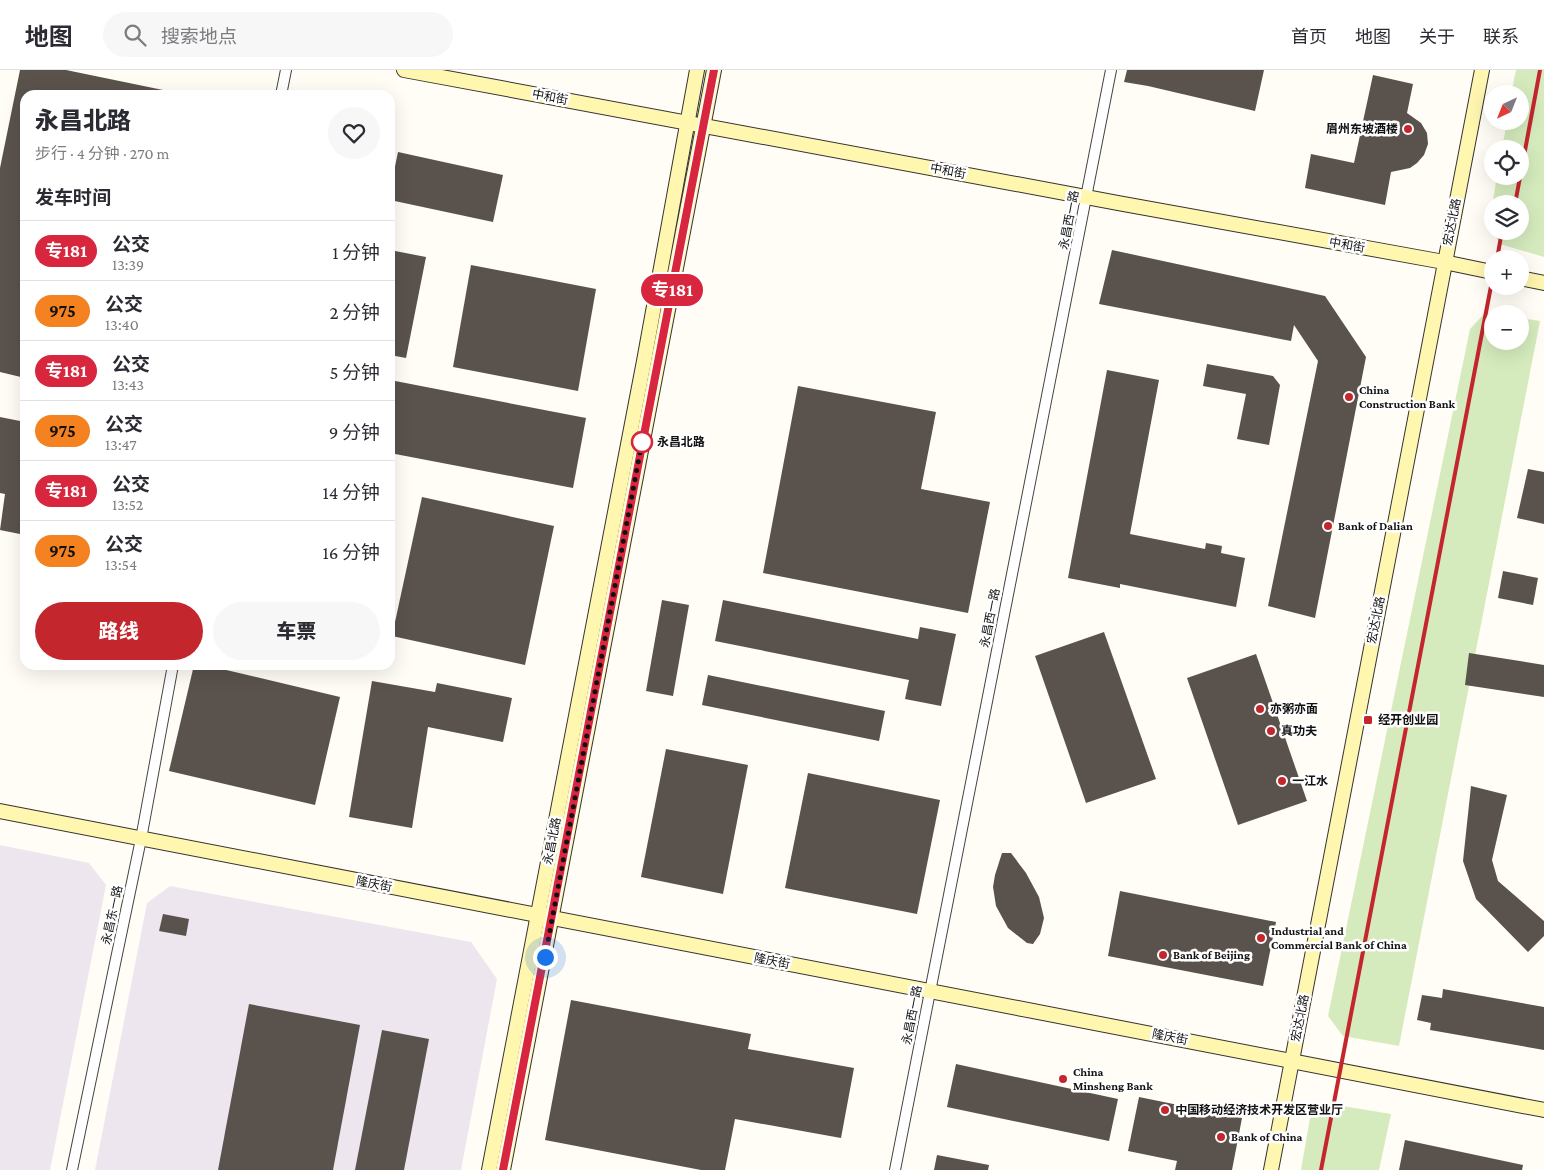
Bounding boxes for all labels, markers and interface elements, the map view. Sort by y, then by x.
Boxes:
search box [103,12,453,57]
icon: search [121,21,149,49]
text: 地图 [25,23,73,50]
text: 搜索地点 [161,26,237,47]
text: 首页 [1291,27,1327,47]
text: 地图 [1355,27,1391,47]
text: 关于 [1419,27,1455,47]
text: 联系 [1483,27,1519,47]
north arrow [1484,85,1529,130]
map controls [1484,85,1529,350]
street label: 中和街 [531,87,569,107]
text: 永昌北路 [35,107,131,134]
button: heart [328,107,380,159]
place label: 眉州东坡酒楼 [1326,122,1398,136]
marker: 眉州东坡酒楼 [1402,123,1414,135]
button: locate [1484,140,1529,185]
text: 步行 · 4 分钟 · 270 m [35,145,169,162]
street label: 中和街 [929,161,967,181]
text: 发车时间 [35,187,111,208]
street label: 永昌西一路 [1056,189,1082,251]
button: layers [1484,195,1529,240]
street label: 宏达北路 [1441,197,1463,247]
text: 公交 [112,234,150,255]
street label: 中和街 [1328,235,1366,255]
text: 专181 [45,241,87,261]
text: 1 分钟 [332,242,380,263]
button: + [1484,250,1529,295]
text: 13:39 [112,256,144,273]
line badge: 专181 [637,274,707,306]
text: 专181 [651,280,693,300]
text: 公交 [105,294,143,315]
text: 975 [49,301,76,321]
text: 2 分钟 [329,302,380,323]
button: − [1484,305,1529,350]
text: 13:40 [105,316,139,333]
text: 公交 [112,354,150,375]
text: 专181 [45,361,87,381]
text: 5 分钟 [329,362,380,383]
text: 13:43 [112,376,144,393]
place label: China Construction Bank [1359,383,1456,411]
marker: China Construction Bank [1343,391,1355,403]
text: 公交 [105,414,143,435]
text: 975 [49,421,76,441]
text: 9 分钟 [329,422,380,443]
marker: 永昌北路 [631,431,653,453]
place label: 永昌北路 [657,435,705,449]
text: 13:47 [105,436,137,453]
text: 公交 [112,474,150,495]
text: 专181 [45,481,87,501]
text: 14 分钟 [322,482,380,503]
text: 13:52 [112,496,143,513]
place label: Bank of Dalian [1338,519,1413,533]
marker: Bank of Dalian [1322,520,1334,532]
text: 公交 [105,534,143,555]
text: 975 [49,541,76,561]
text: 16 分钟 [322,542,380,563]
text: 13:54 [105,556,137,573]
street label: 永昌西一路 [977,587,1003,649]
street label: 宏达北路 [1365,595,1387,645]
button: 路线 [35,602,203,660]
button: 车票 [213,602,380,660]
place label: 亦粥亦面 [1270,702,1318,716]
marker: 亦粥亦面 [1254,703,1266,715]
place label: 经开创业园 [1378,713,1438,727]
marker: 经开创业园 [1362,714,1374,726]
place label: 真功夫 [1281,724,1317,738]
marker: 真功夫 [1265,725,1277,737]
place label: 一江水 [1292,774,1328,788]
marker: 一江水 [1276,775,1288,787]
street label: 永昌北路 [541,816,563,866]
street label: 隆庆街 [355,874,393,894]
street label: 永昌东一路 [99,884,125,946]
place label: Industrial and Commercial Bank of China [1271,924,1407,952]
marker: Industrial and Commercial Bank of China [1255,932,1267,944]
your location [533,945,558,970]
place label: Bank of Beijing [1173,948,1250,962]
marker: Bank of Beijing [1157,949,1169,961]
street label: 隆庆街 [753,951,791,971]
street label: 永昌西一路 [899,984,925,1046]
street label: 宏达北路 [1289,993,1311,1043]
street label: 隆庆街 [1151,1027,1189,1047]
place label: China Minsheng Bank [1073,1065,1153,1093]
marker: China Minsheng Bank [1057,1073,1069,1085]
place label: 中国移动经济技术开发区营业厅 [1175,1103,1343,1117]
marker: 中国移动经济技术开发区营业厅 [1159,1104,1171,1116]
place label: Bank of China [1231,1130,1303,1144]
marker: Bank of China [1215,1131,1227,1143]

